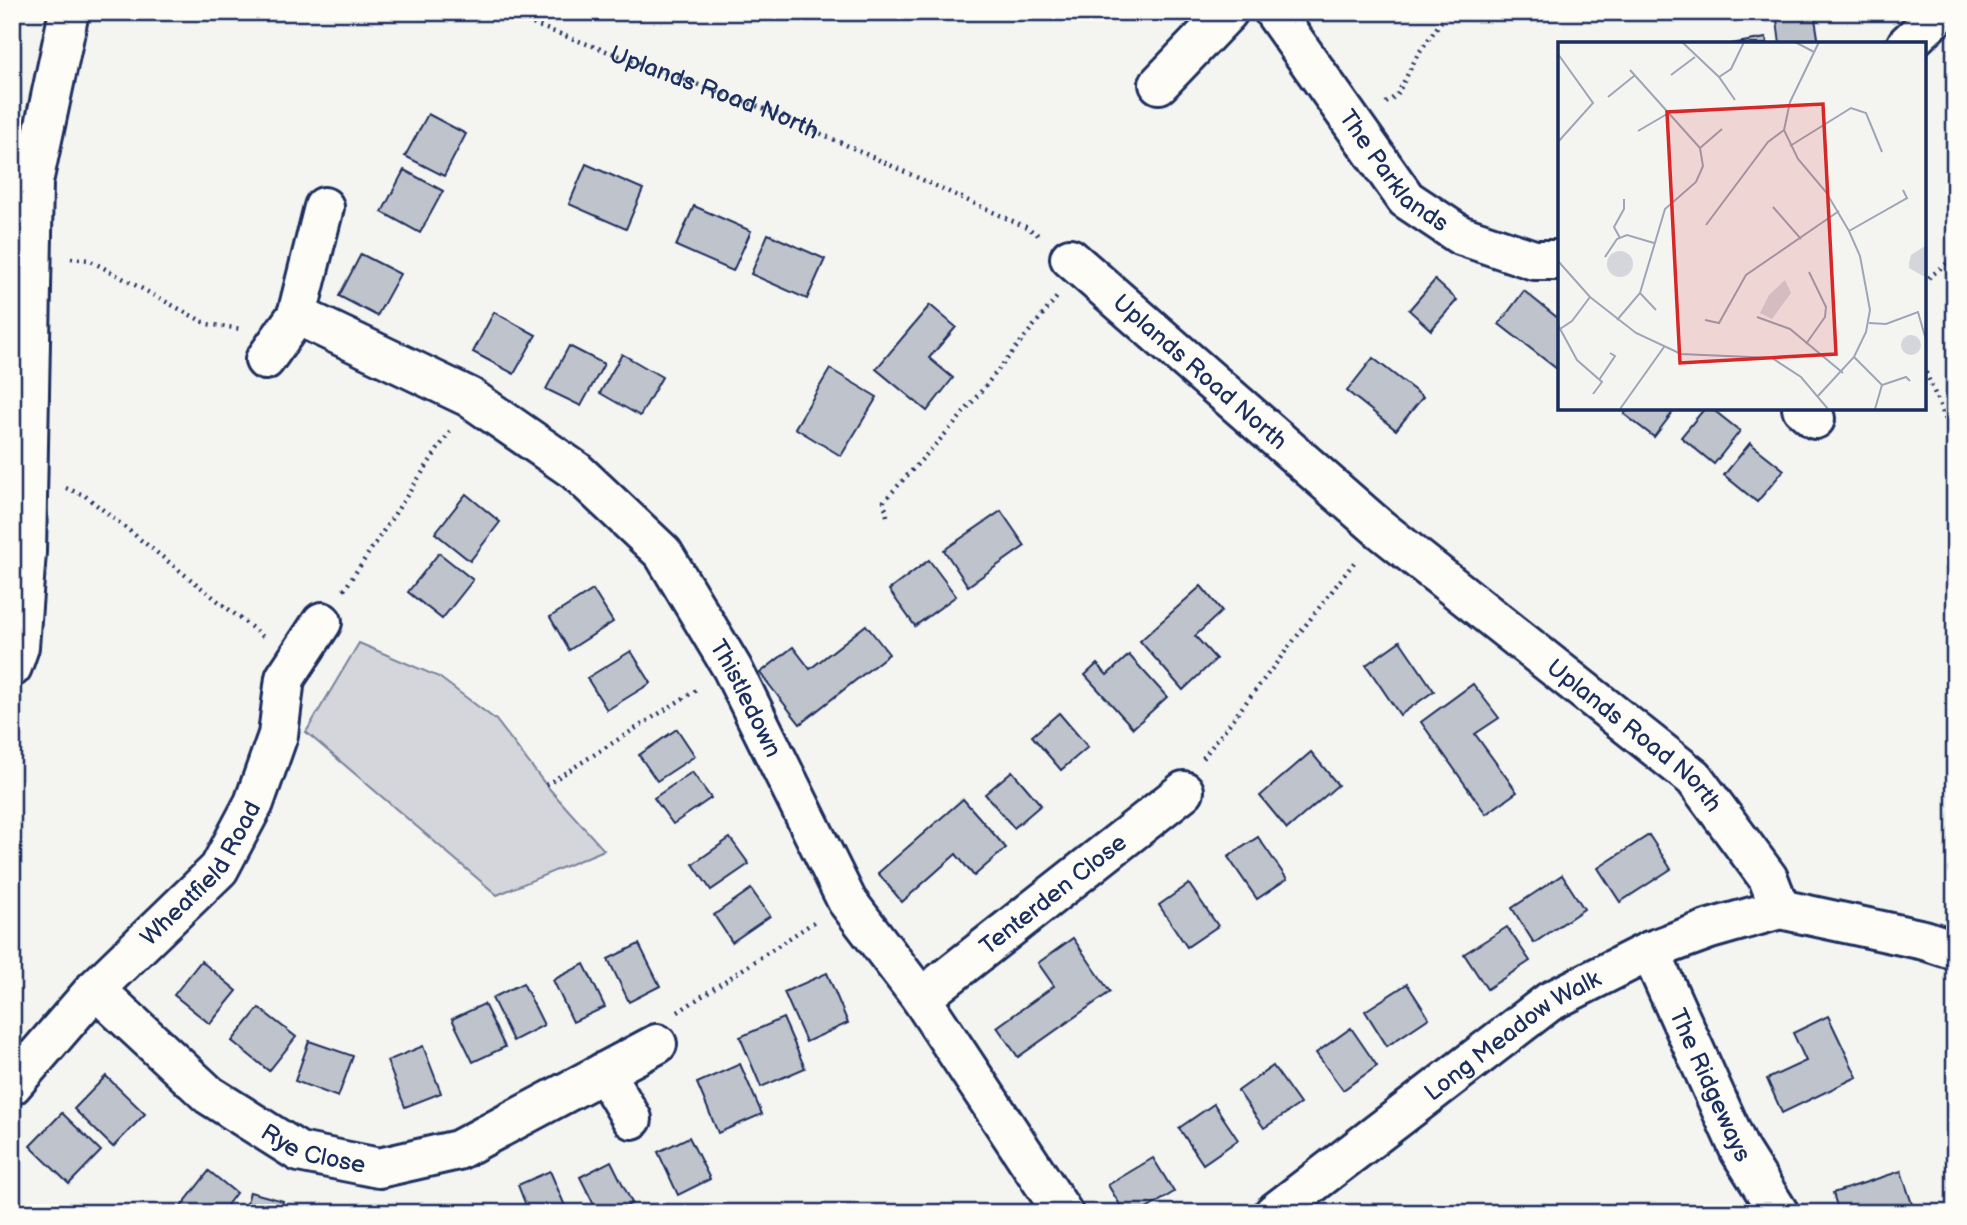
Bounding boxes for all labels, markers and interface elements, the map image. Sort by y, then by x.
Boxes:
street label: Uplands Road North [606,40,824,146]
inset map [1558,42,1925,410]
street label: The Parklands [1333,104,1454,238]
street label: Uplands Road North [1107,288,1293,456]
street label: Thistledown [703,634,788,762]
street label: Uplands Road North [1541,653,1728,818]
street label: Wheatfield Road [135,796,267,952]
street label: Tenterden Close [974,828,1133,961]
street label: Long Meadow Walk [1419,964,1606,1107]
street label: The Ridgeways [1663,1004,1757,1167]
street label: Rye Close [256,1118,368,1180]

